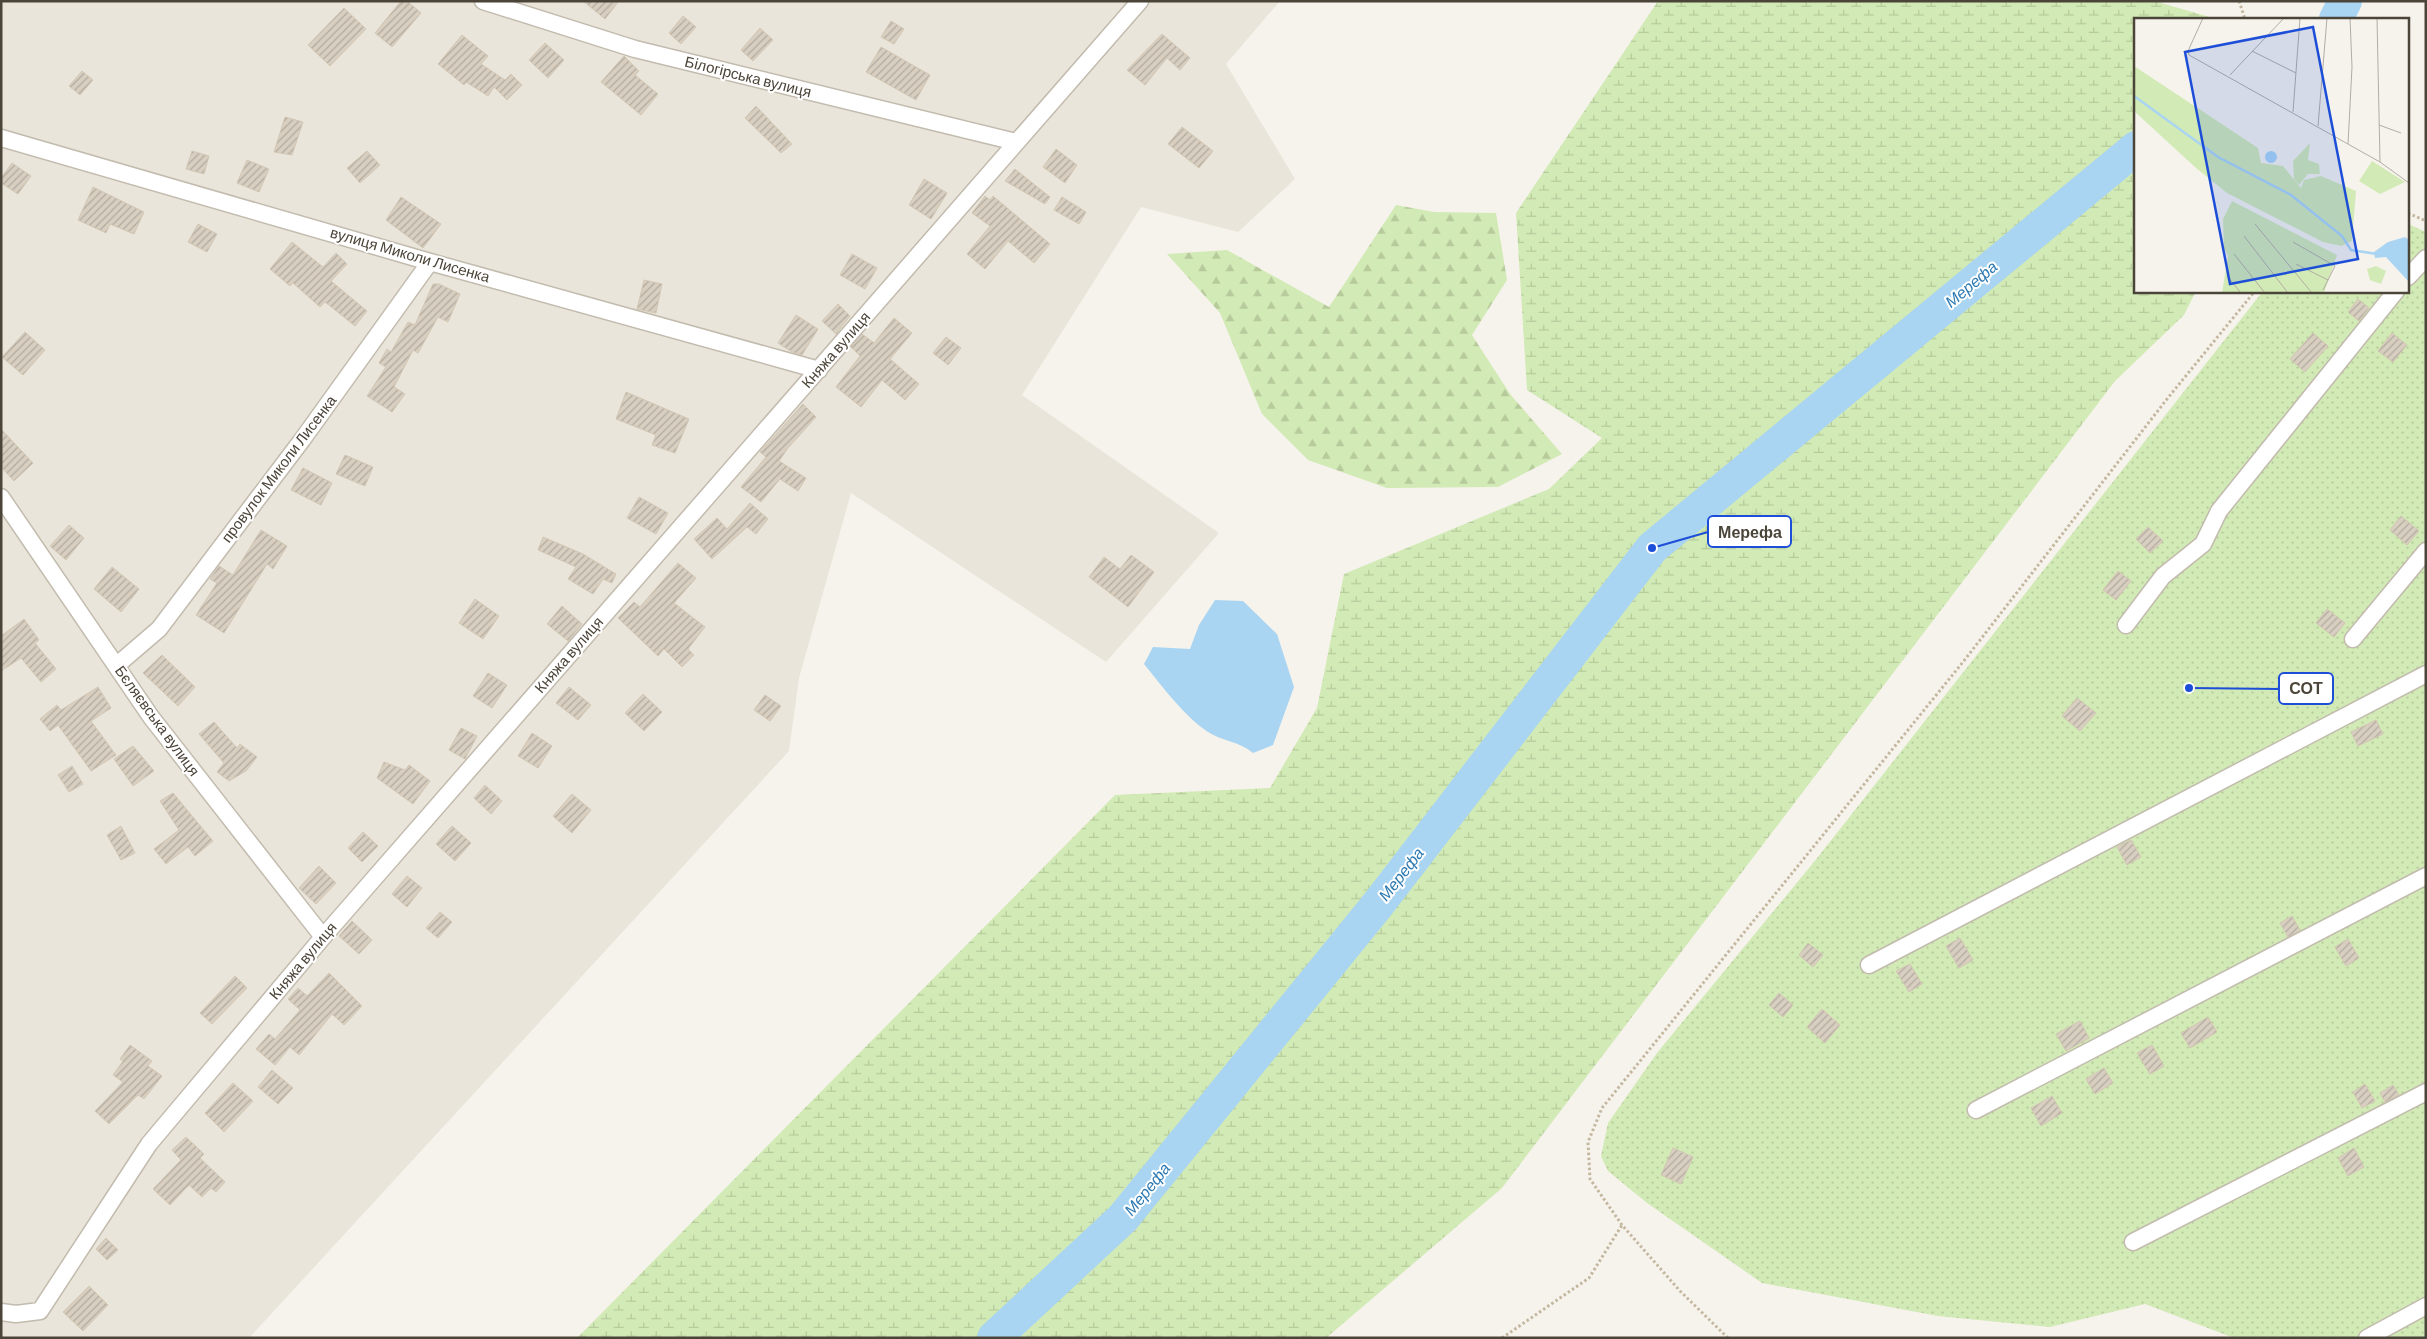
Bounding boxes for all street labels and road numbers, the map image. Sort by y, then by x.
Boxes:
street label: Білогірська вулиця [683,52,813,100]
street label: вулиця Миколи Лисенка [328,223,493,286]
street label: Княжа вулиця [797,308,873,391]
street label: провулок Миколи Лисенка [217,391,340,546]
street label: Княжа вулиця [530,613,606,696]
street label: Бєляєвська вулиця [112,662,204,779]
street label: Княжа вулиця [265,918,340,1003]

